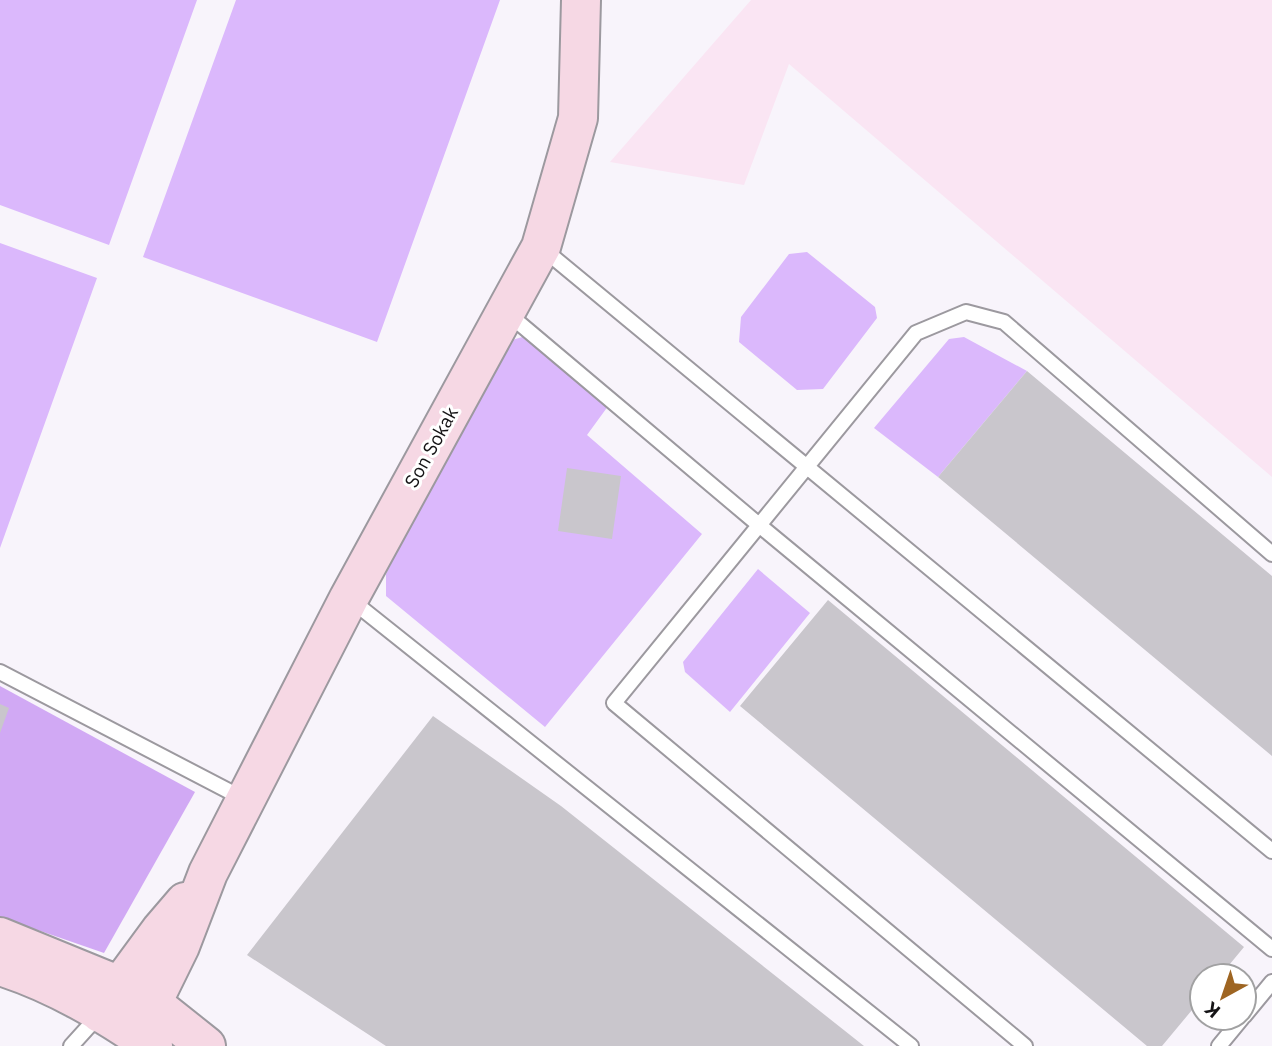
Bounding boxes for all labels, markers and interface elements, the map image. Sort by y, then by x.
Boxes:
street label: Son Sokak [399,402,463,492]
north arrow [1188,962,1258,1032]
text: K [1199,997,1225,1023]

